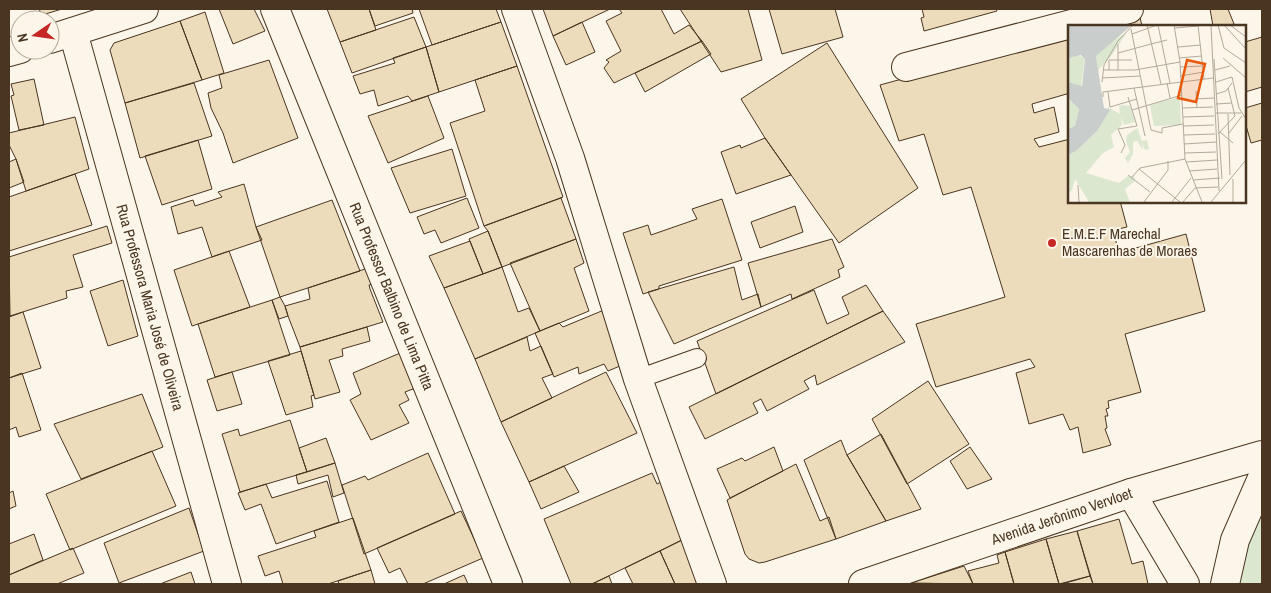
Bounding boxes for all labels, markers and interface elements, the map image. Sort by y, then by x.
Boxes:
north arrow [10,10,60,60]
inset map [1068,25,1246,202]
text: N [13,32,32,44]
street label: Rua Professor Balbino de Lima Pitta [345,199,439,393]
street label: Rua Professora Maria José de Oliveira [112,202,189,413]
place label: E.M.E.F Marechal Mascarenhas de Moraes [1062,223,1197,261]
marker: E.M.E.F Marechal Mascarenhas de Moraes [1046,237,1058,249]
street label: Avenida Jerônimo Vervloet [987,482,1135,550]

